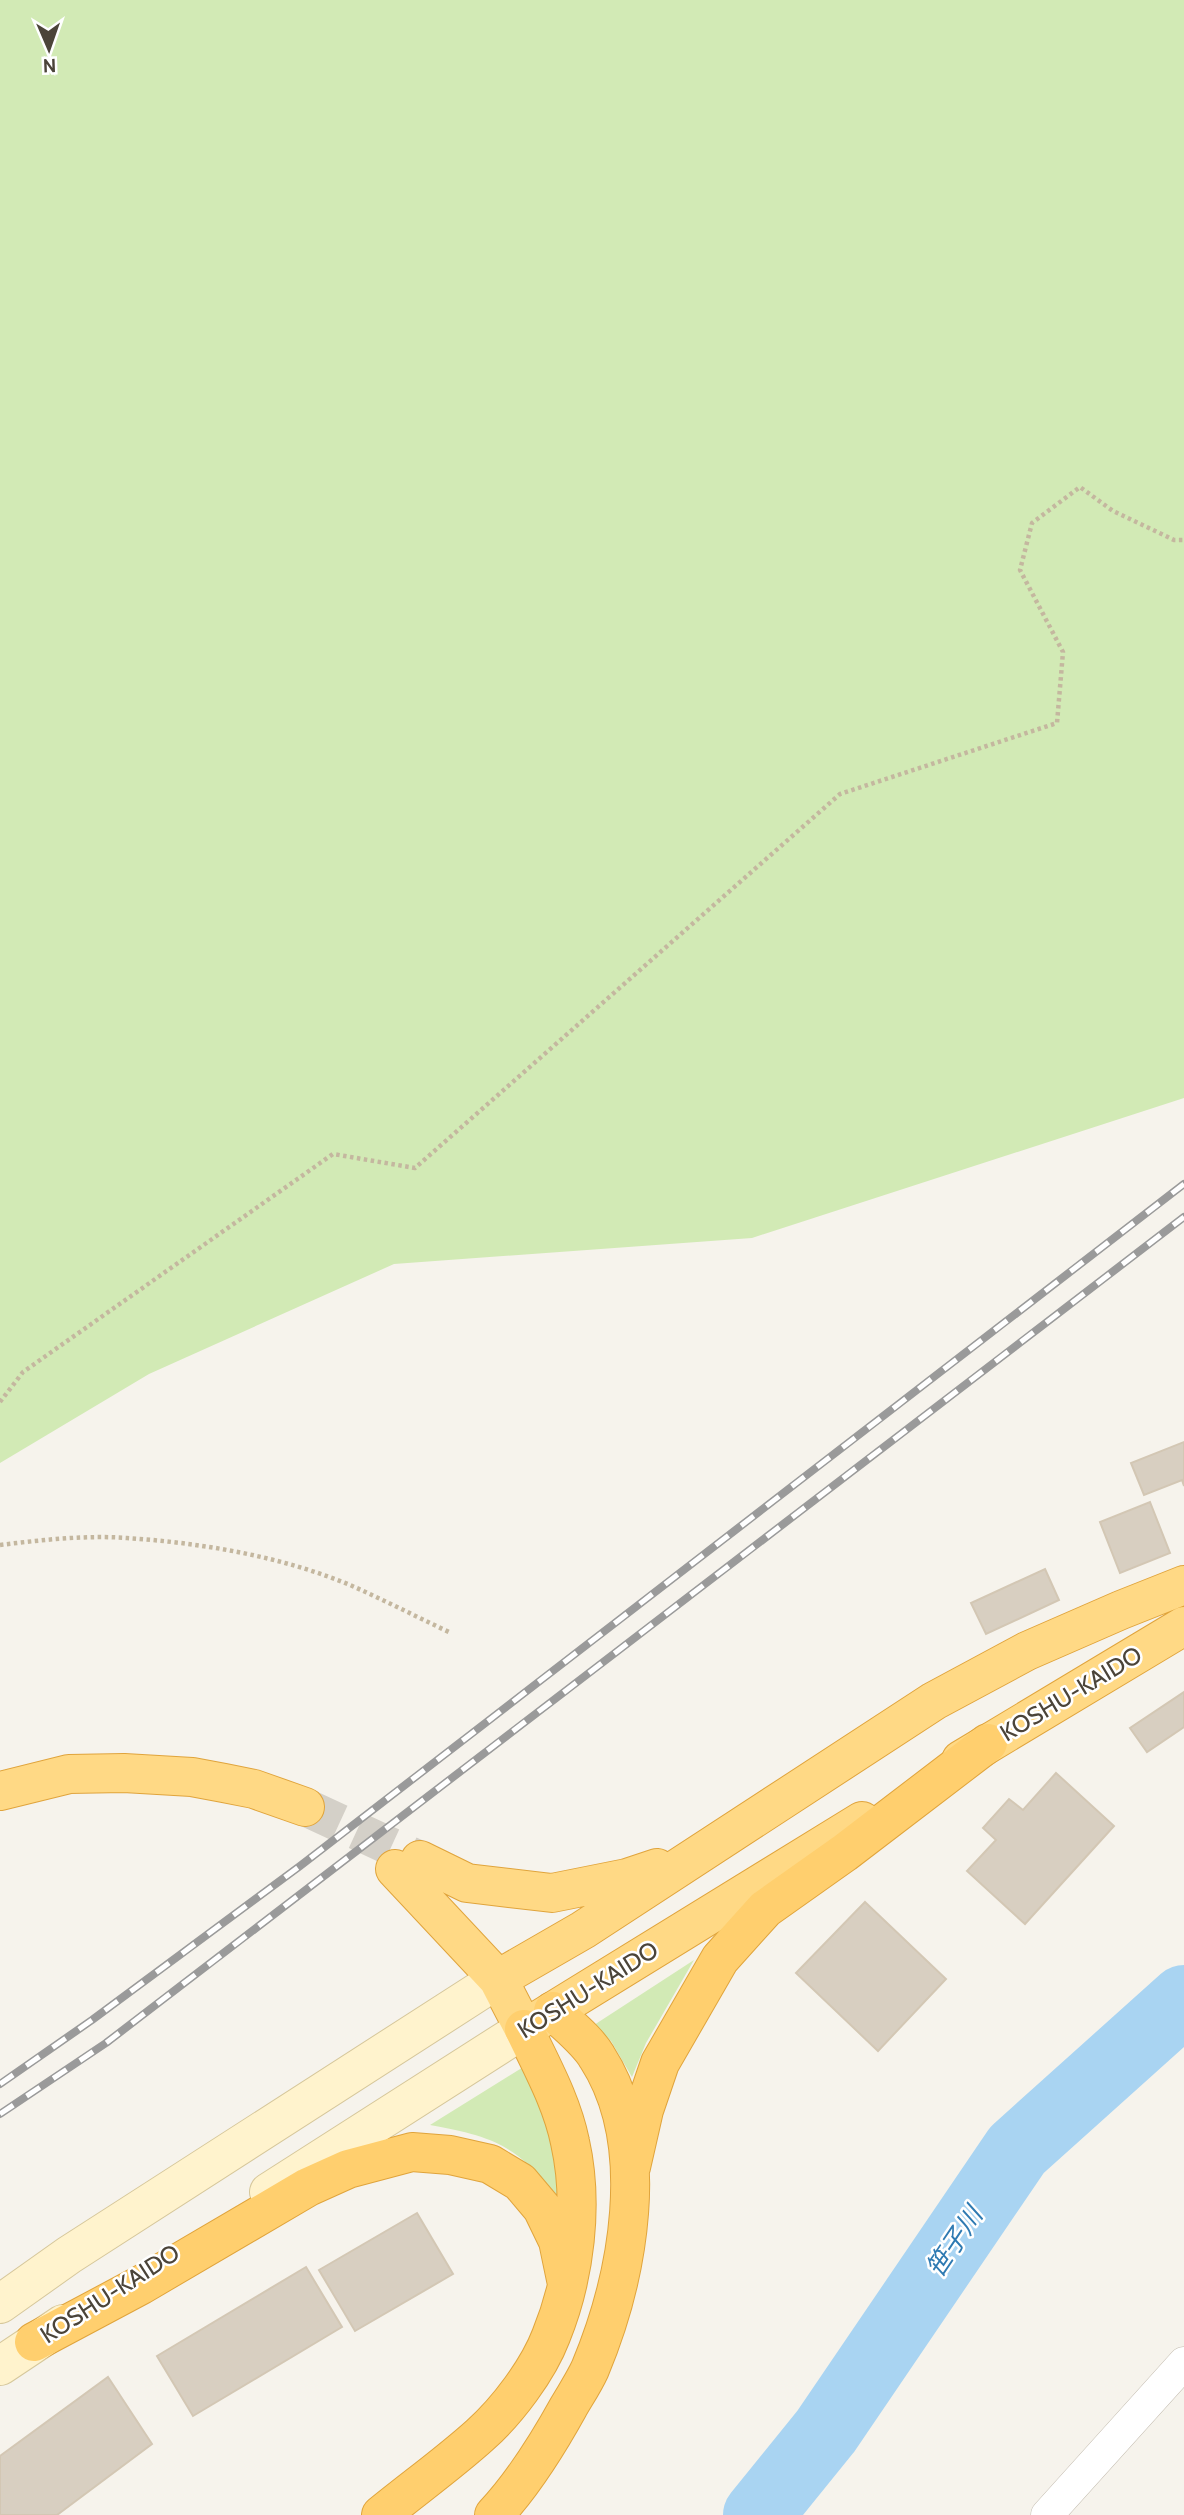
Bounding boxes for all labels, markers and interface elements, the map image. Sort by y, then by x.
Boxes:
north arrow [14,14,84,84]
text: N [42,54,57,77]
street label: KOSHU-KAIDO [995,1640,1147,1747]
street label: KOSHU-KAIDO [512,1935,663,2044]
water label: 笹子川 [919,2198,991,2283]
street label: KOSHU-KAIDO [35,2238,185,2349]

